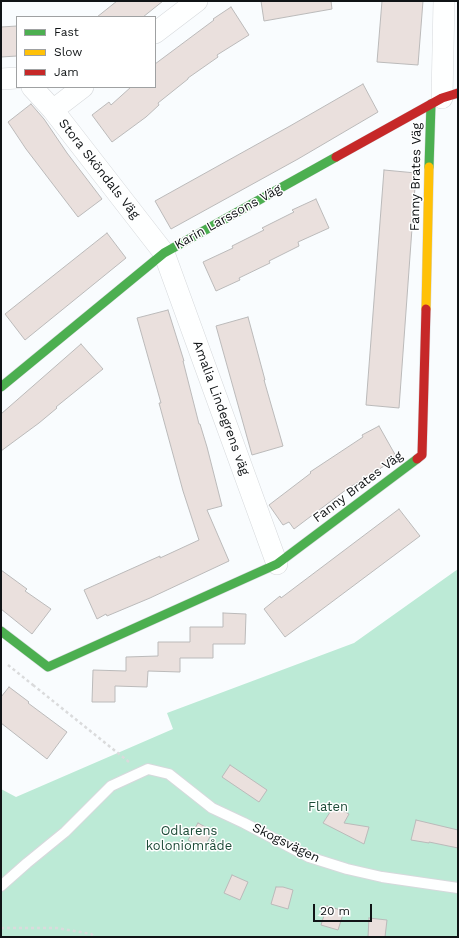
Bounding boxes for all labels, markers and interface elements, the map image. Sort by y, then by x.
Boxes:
legend [16,16,156,88]
text: Fast [54,25,79,39]
text: Slow [54,45,82,59]
text: Jam [54,65,79,79]
street label: Stora Sköndals Väg [55,116,143,222]
street label: Fanny Brates Väg [407,123,425,231]
street label: Karin Larssons Väg [172,181,284,253]
street label: Amalia Lindegrens väg [189,339,253,477]
street label: Fanny Brates Väg [310,448,406,526]
park label: Flaten [308,799,348,815]
street label: Skogsvägen [250,820,322,866]
park label: Odlarens koloniområde [146,823,232,854]
scale bar [315,896,374,922]
text: 20 m [320,904,350,918]

